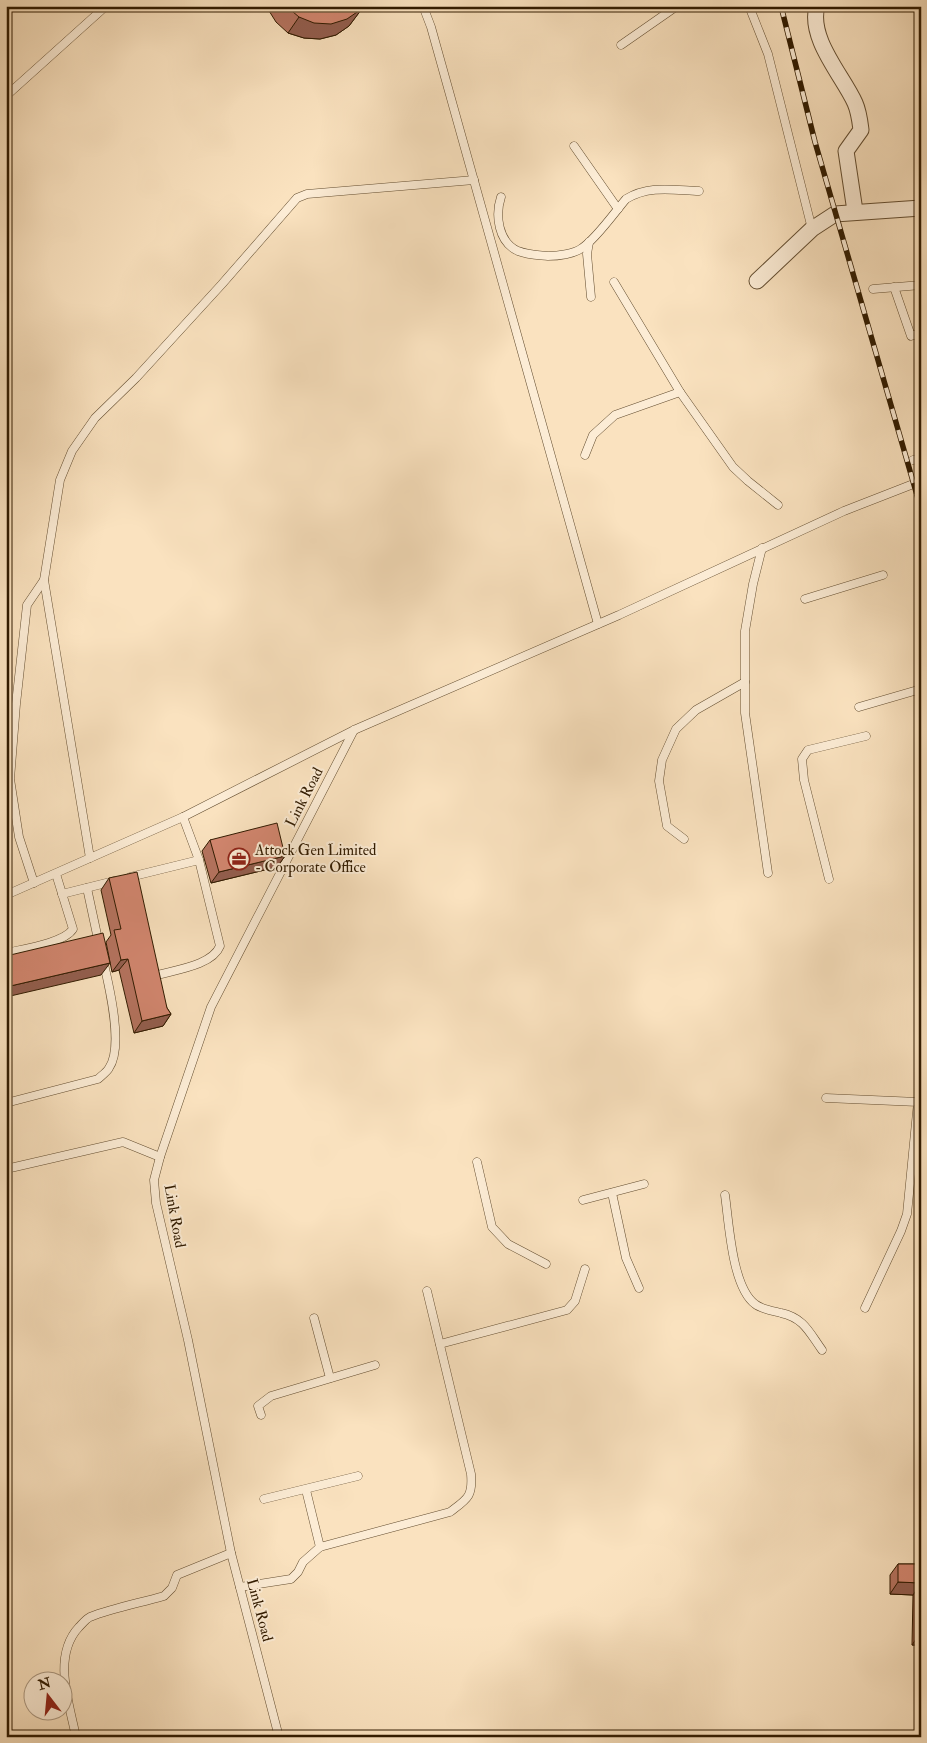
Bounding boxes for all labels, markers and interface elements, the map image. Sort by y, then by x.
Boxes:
street label: Link Road [281,764,328,830]
place label: Attock Gen Limited - Corporate Office [254,841,377,878]
office icon: Attock Gen Limited - Corporate Office [227,847,251,871]
street label: Link Road [160,1183,190,1250]
street label: Link Road [242,1577,277,1644]
north arrow [22,1670,72,1720]
text: N [35,1674,53,1694]

